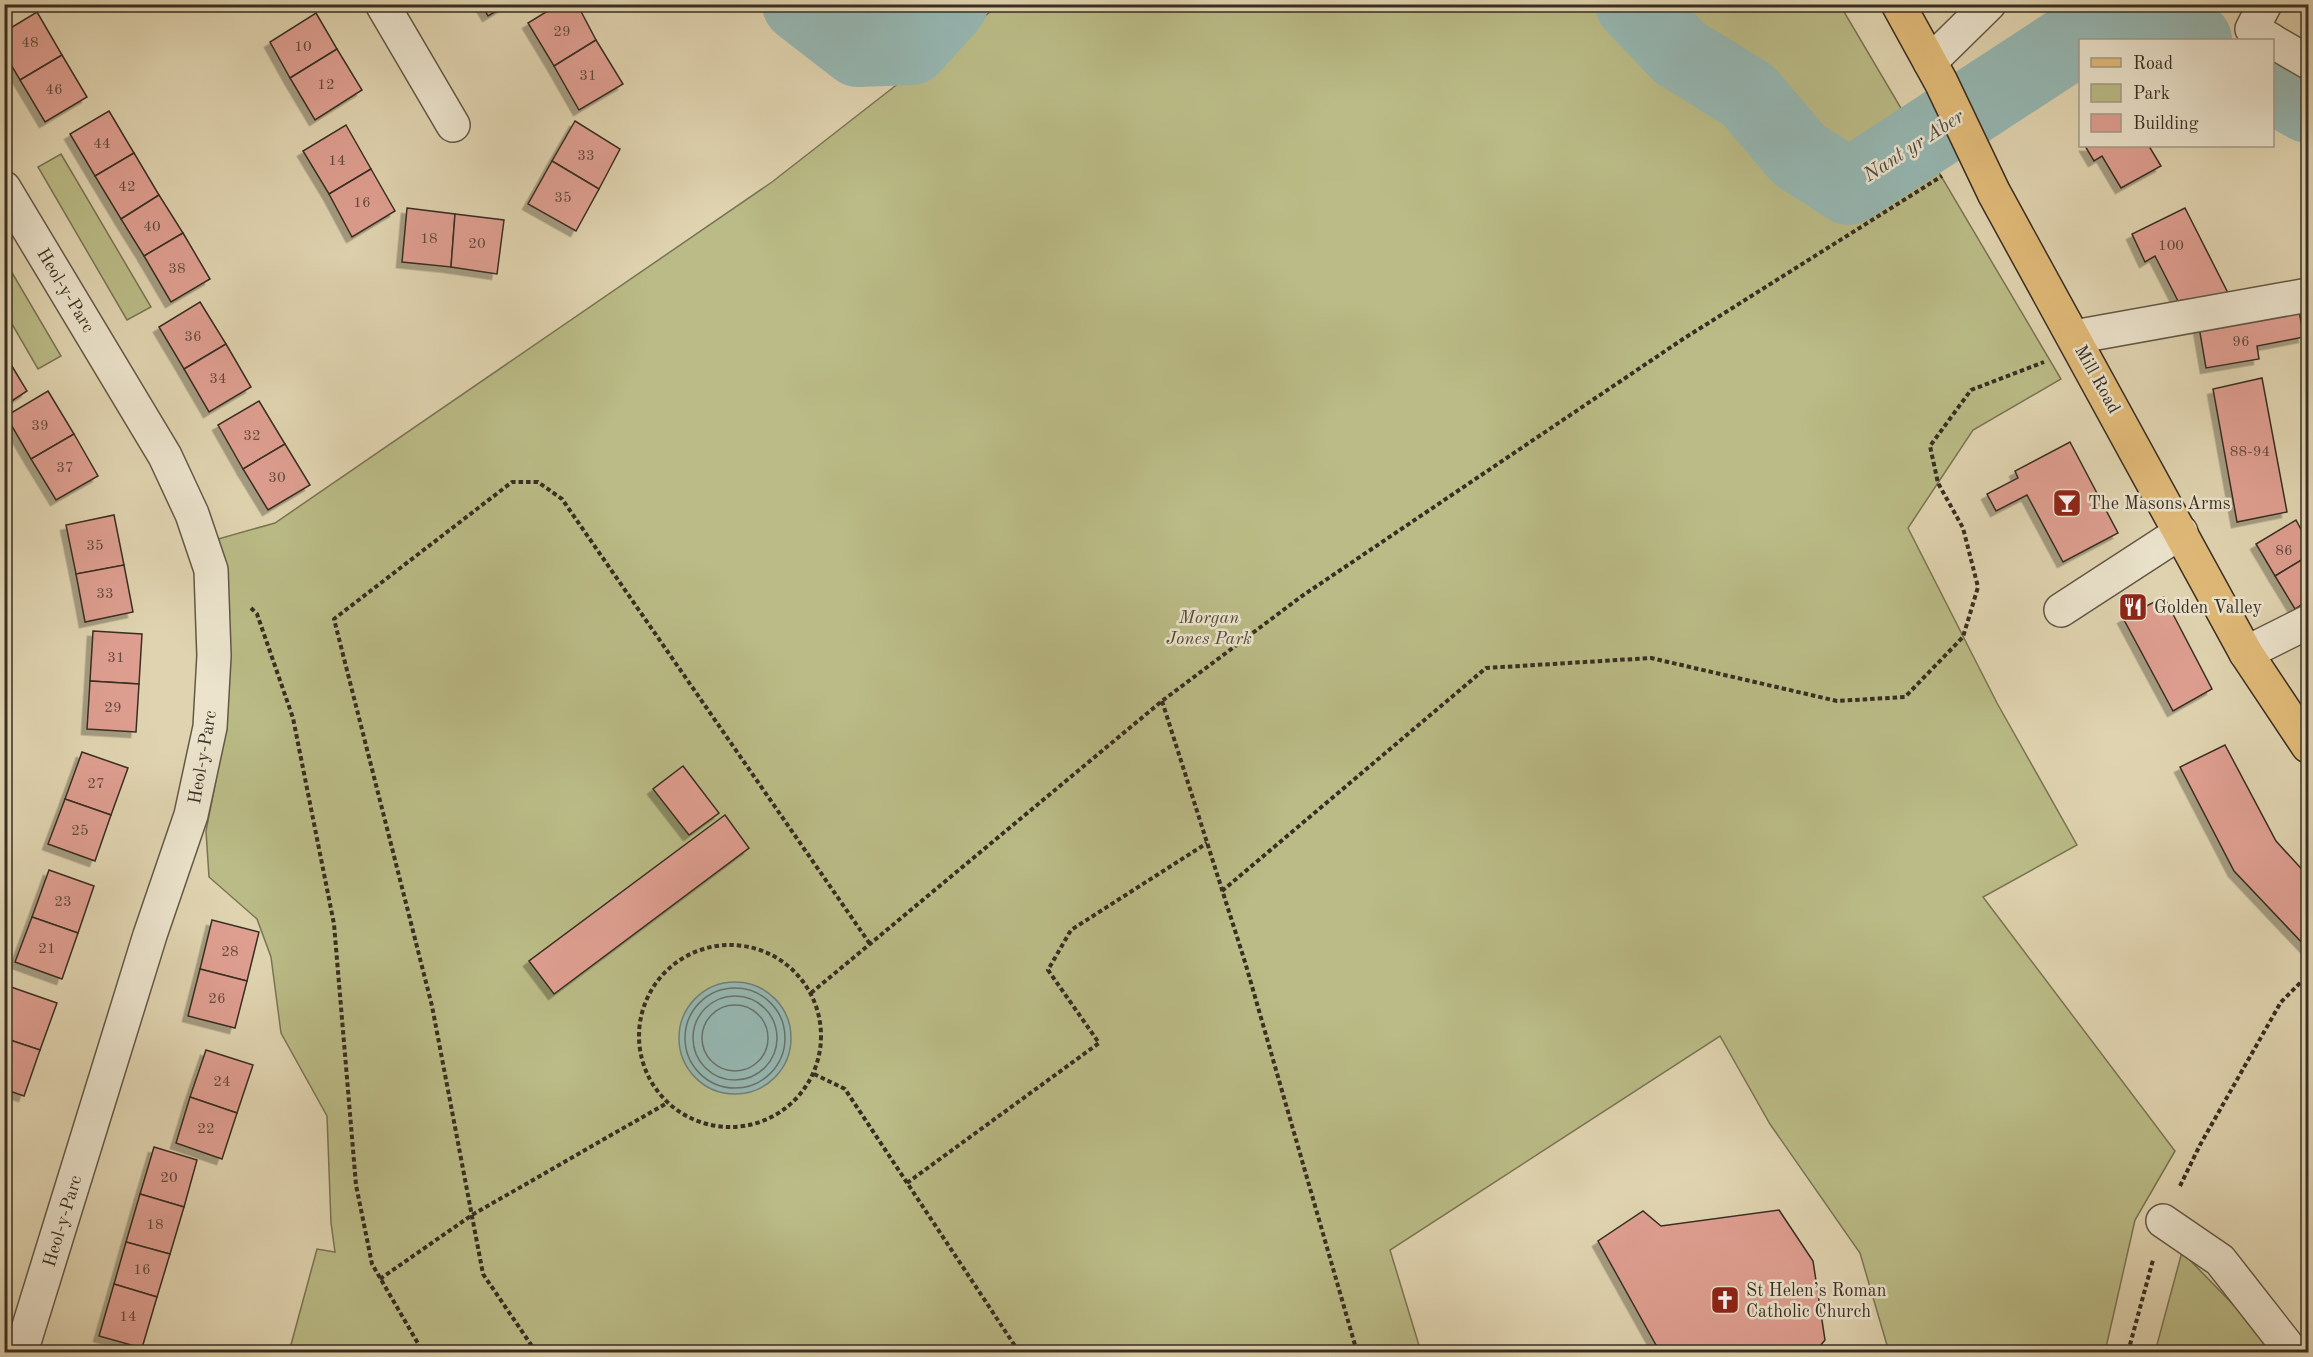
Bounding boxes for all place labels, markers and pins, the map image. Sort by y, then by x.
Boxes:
bar icon: The Masons Arms [2051,487,2083,519]
place label: The Masons Arms [2088,495,2231,513]
restaurant icon: Golden Valley [2117,591,2149,623]
place label: Golden Valley [2154,599,2263,617]
place label: St Helen’s Roman Catholic Church [1746,1282,1887,1321]
church icon: St Helen’s Roman Catholic Church [1709,1284,1741,1316]

